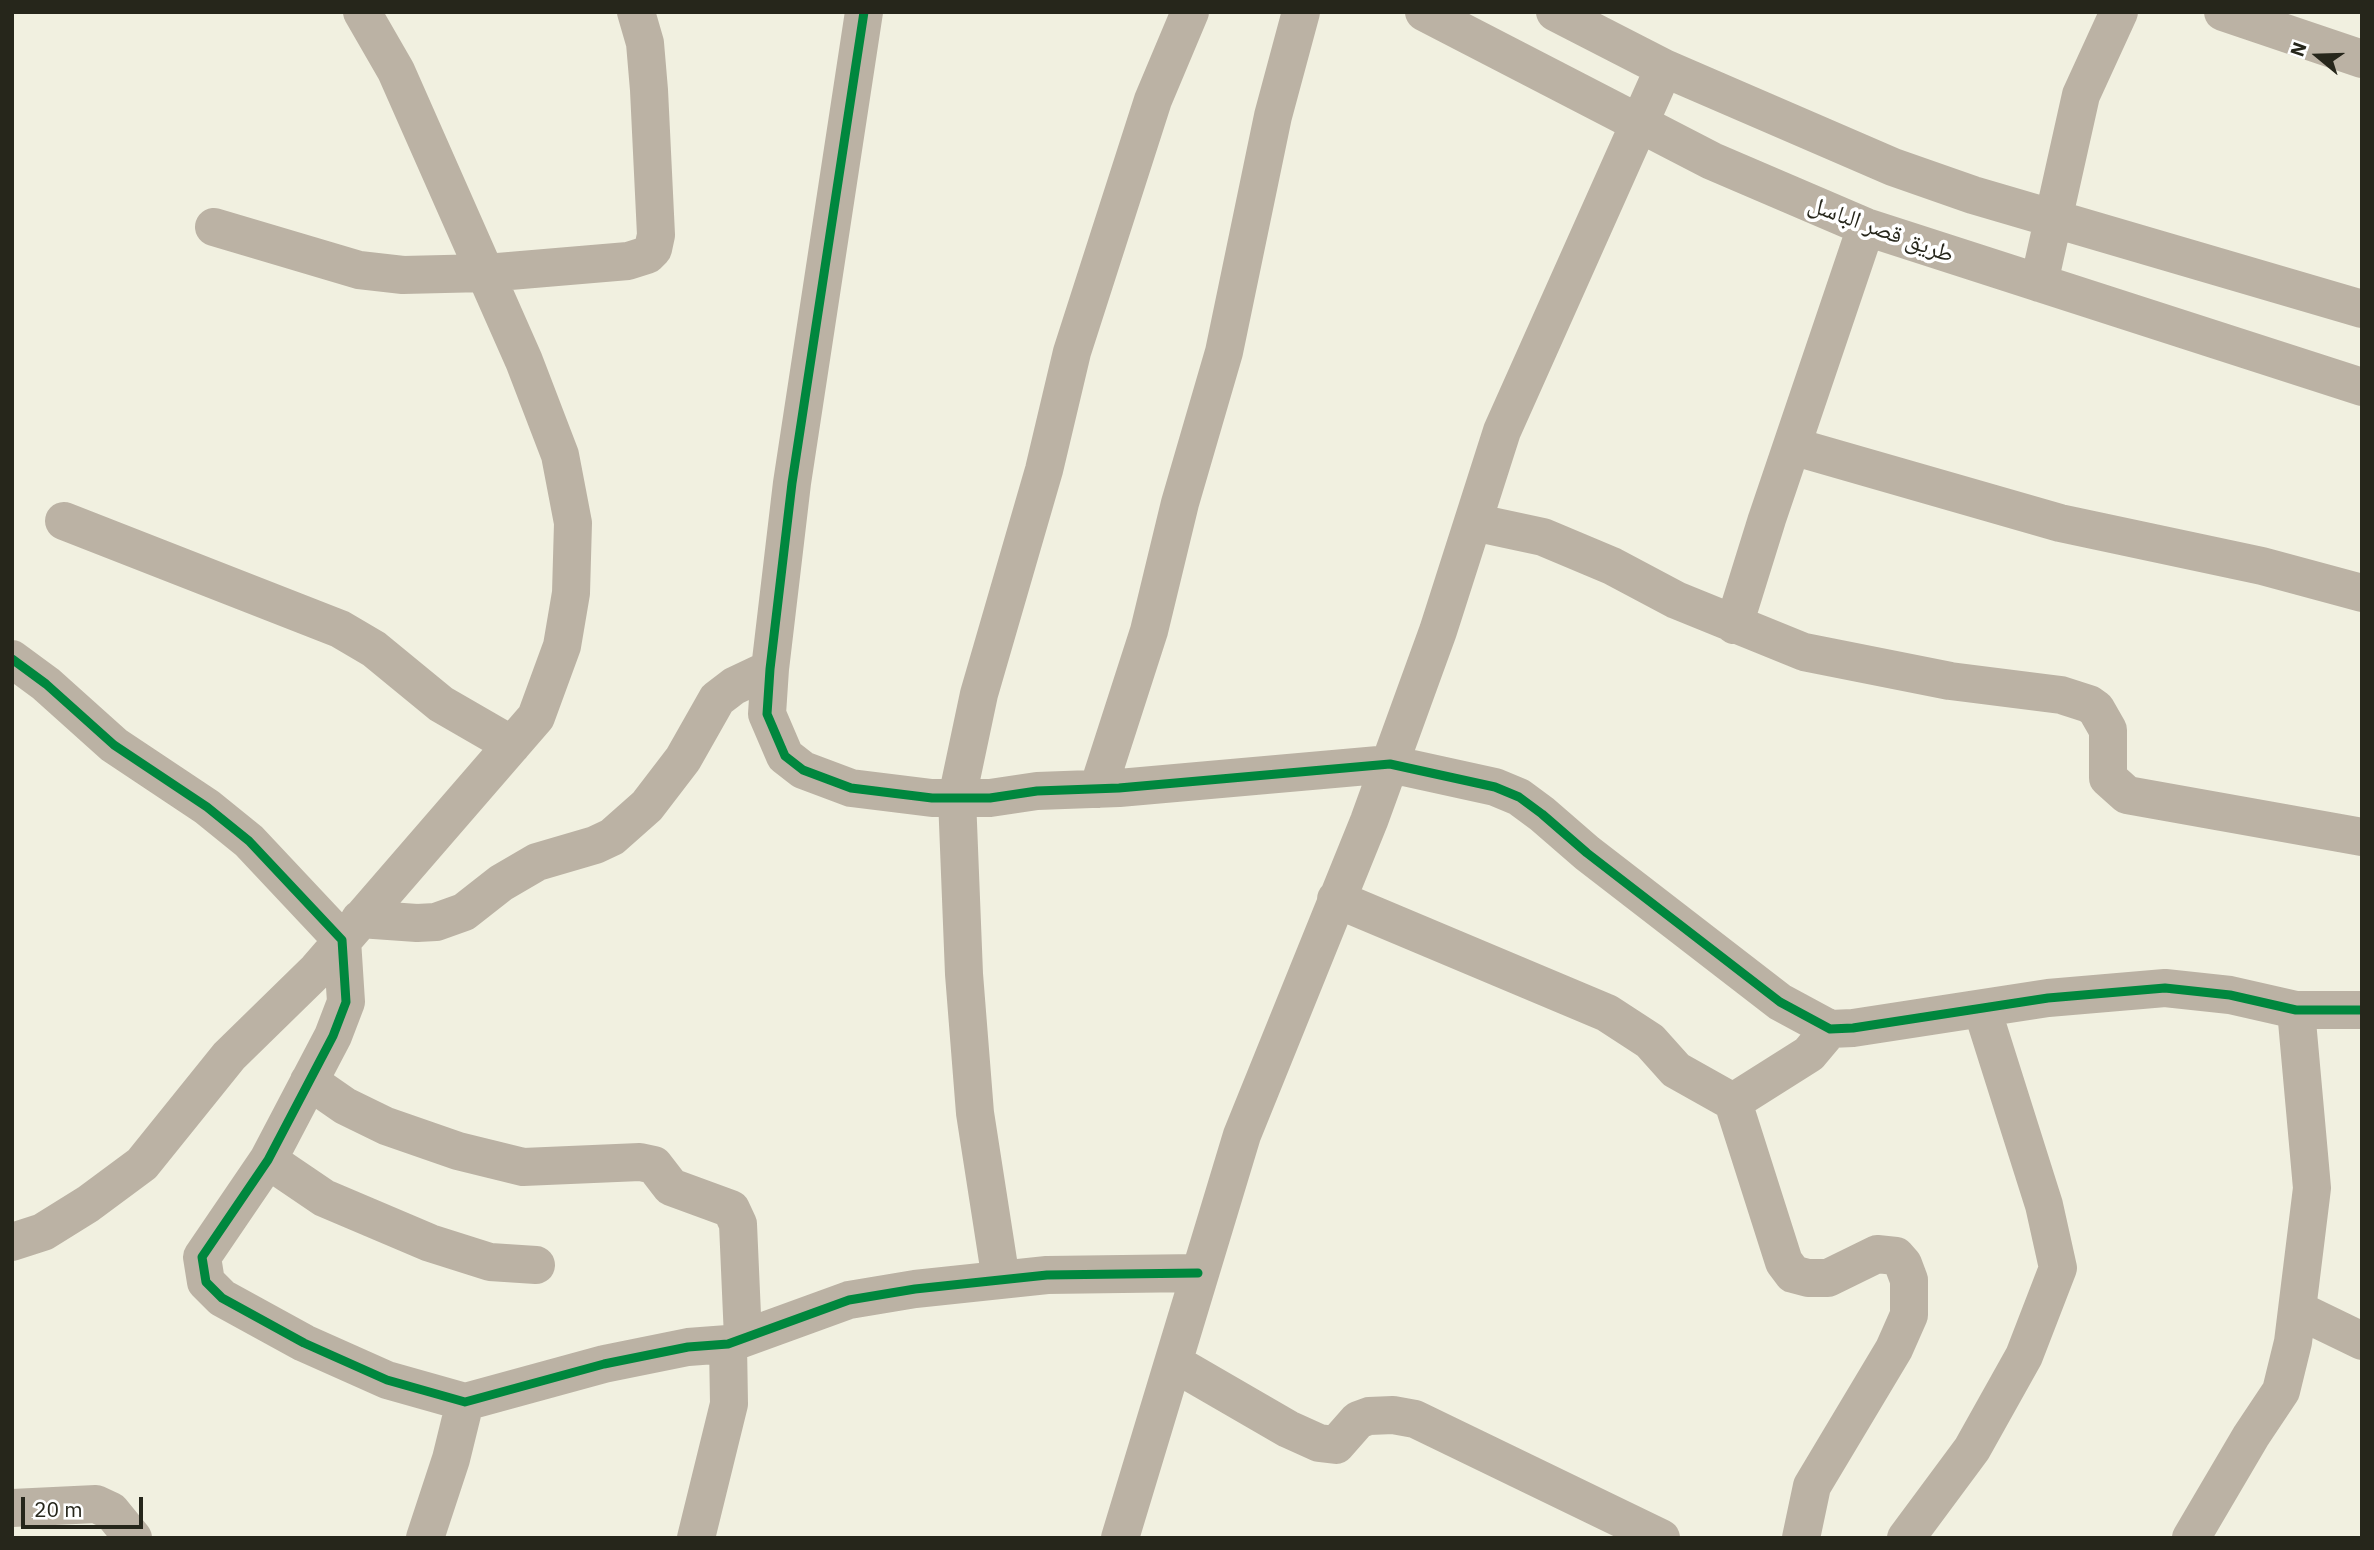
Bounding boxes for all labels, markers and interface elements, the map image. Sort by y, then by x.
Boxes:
north arrow [2283,21,2353,91]
text: N [2285,39,2312,60]
street label: طريق قصر الباسل [1804,190,1958,270]
scale bar [24,1484,147,1528]
text: 20 m [34,1495,83,1523]

